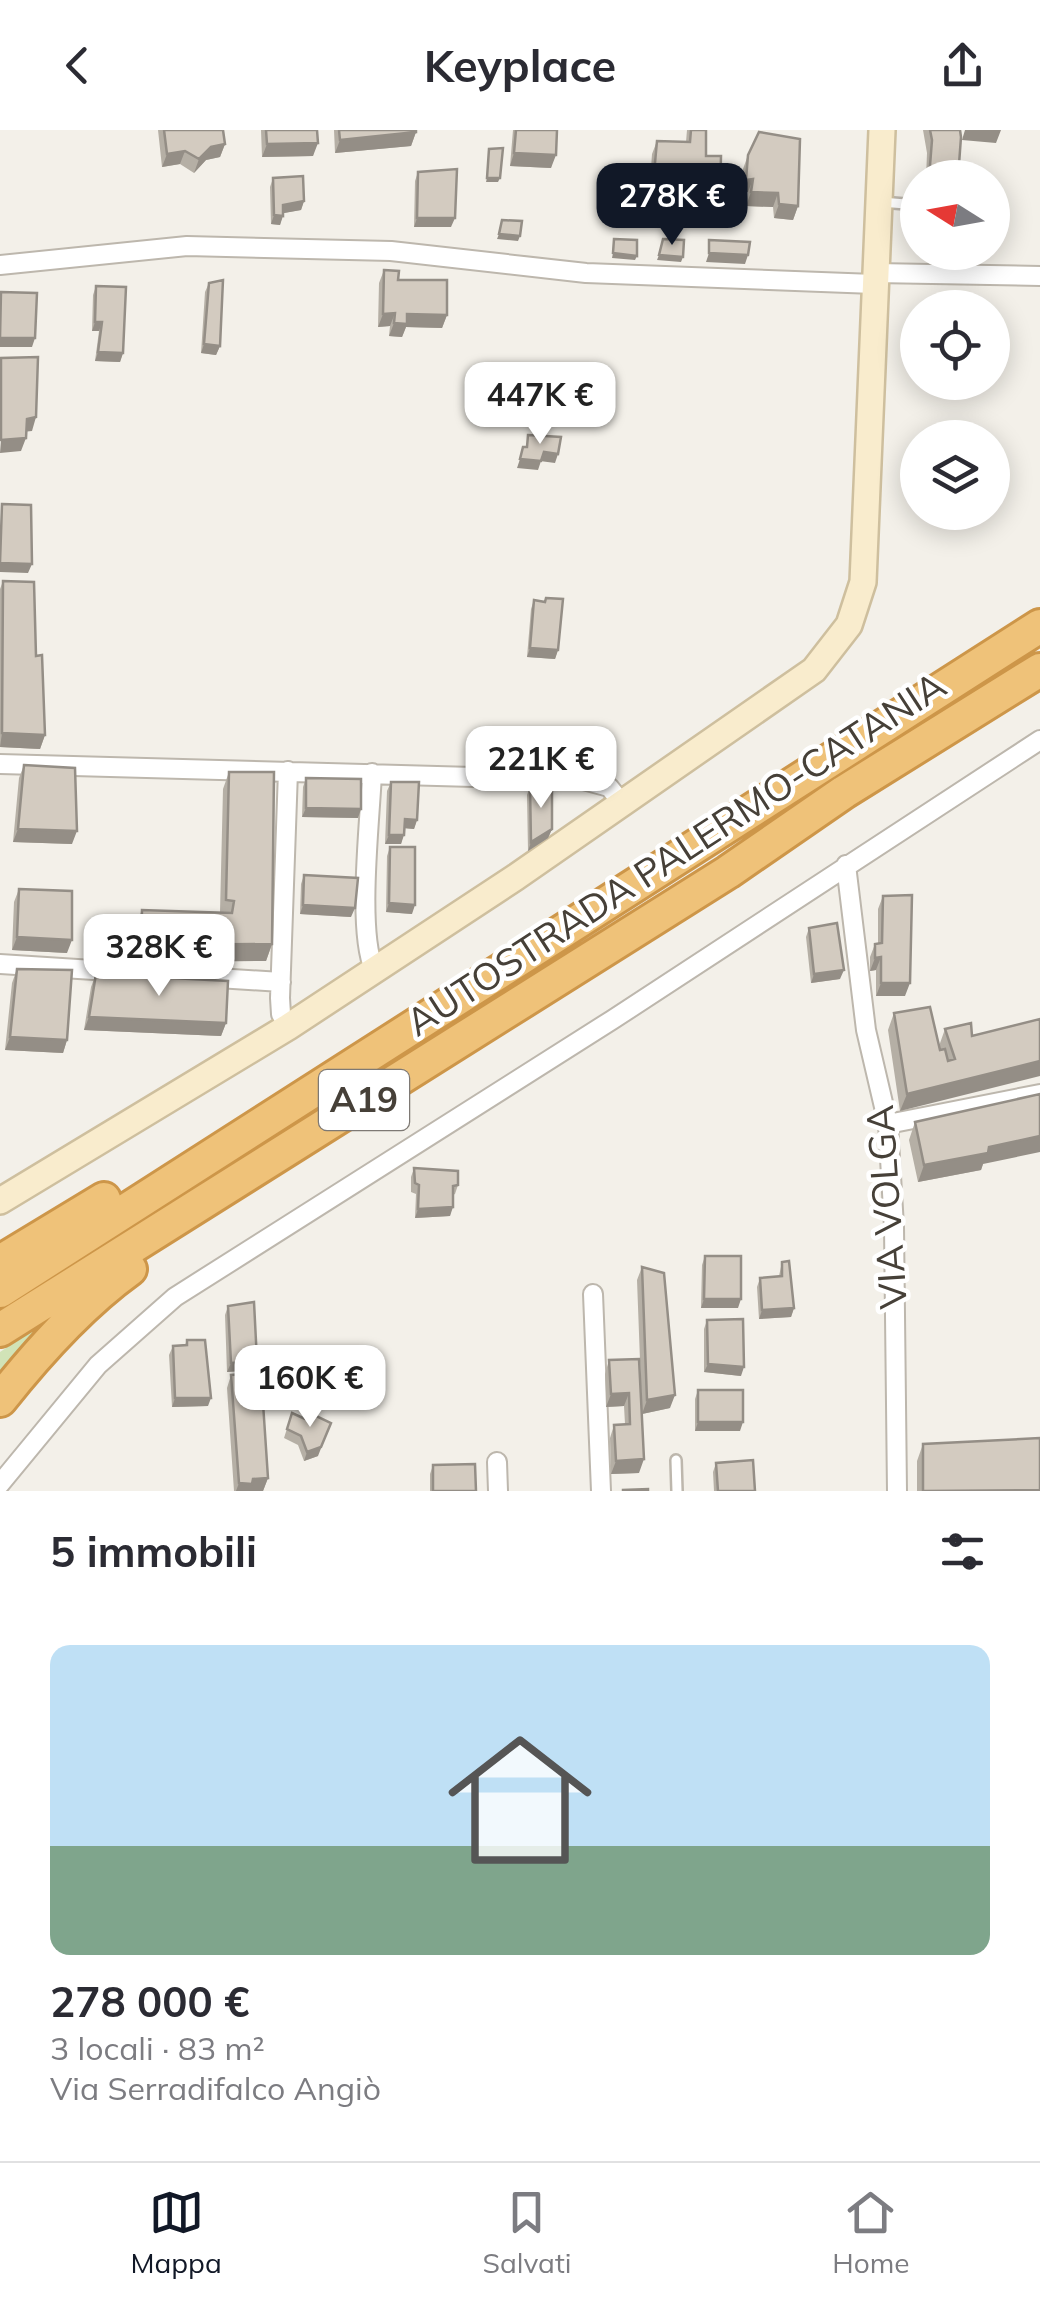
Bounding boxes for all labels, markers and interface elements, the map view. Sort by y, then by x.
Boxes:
text: Keyplace [424,37,616,93]
icon: back [50,38,105,93]
icon: share [935,38,990,93]
north arrow [900,160,1010,270]
map controls [900,160,1010,530]
pin: 278K € [591,163,753,248]
text: 278K € [619,175,725,215]
button: locate [900,290,1010,400]
pin: 447K € [459,362,621,447]
text: 447K € [487,374,593,414]
button: layers [900,420,1010,530]
street label: AUTOSTRADA PALERMO-CATANIA [397,660,954,1046]
pin: 221K € [460,726,622,811]
text: 221K € [488,738,594,778]
pin: 328K € [78,914,240,999]
text: 328K € [106,926,212,966]
road number: A19 [319,1070,409,1130]
street label: VIA VOLGA [855,1103,917,1311]
pin: 160K € [229,1345,391,1430]
text: 160K € [257,1357,363,1397]
icon: filters [935,1524,990,1579]
text: 5 immobili [50,1525,257,1578]
icon: home [430,1710,610,1890]
text: 278 000 € [50,1975,249,2028]
text: 3 locali · 83 m² [50,2028,265,2068]
text: Via Serradifalco Angiò [50,2068,381,2108]
tab: Mappa [130,2185,222,2280]
tab: Salvati [483,2185,571,2280]
tab: Home [832,2185,910,2280]

